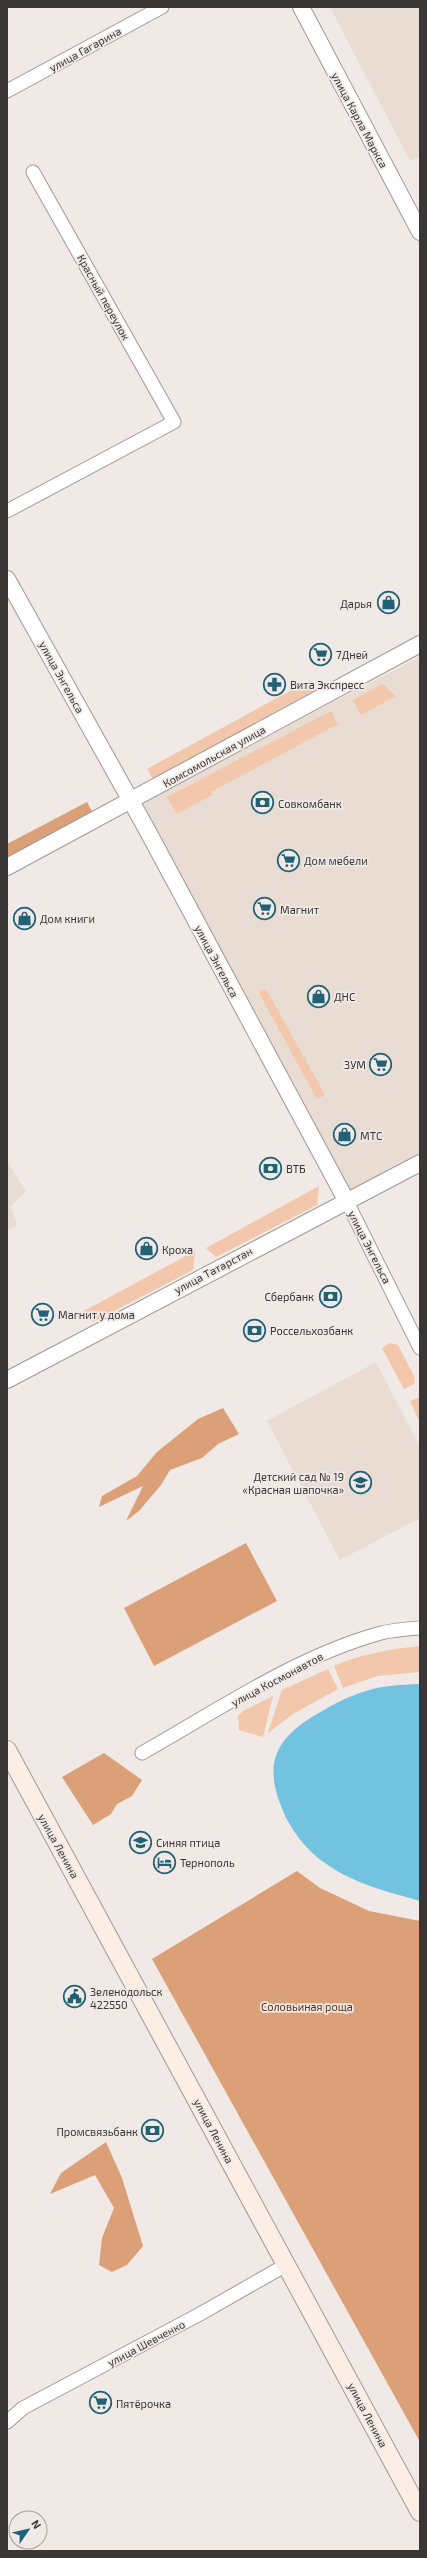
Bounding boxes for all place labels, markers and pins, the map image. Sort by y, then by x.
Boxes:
shop icon: Дарья [375,590,401,616]
place label: Дарья [340,597,372,610]
supermarket icon: 7Дней [307,641,333,667]
place label: 7Дней [336,648,368,661]
pharmacy icon: Вита Экспресс [262,671,288,697]
place label: Вита Экспресс [290,678,364,691]
bank icon: Совкомбанк [249,790,275,816]
place label: Совкомбанк [278,797,342,810]
supermarket icon: Дом мебели [275,847,301,873]
place label: Дом мебели [304,854,368,867]
supermarket icon: Магнит [252,896,278,922]
place label: Магнит [280,903,320,916]
shop icon: Дом книги [11,905,37,931]
place label: Дом книги [40,912,95,925]
shop icon: ДНС [305,983,331,1009]
place label: ДНС [334,990,355,1003]
supermarket icon: ЗУМ [368,1051,394,1077]
place label: ЗУМ [344,1058,366,1071]
shop icon: МТС [331,1122,357,1148]
place label: МТС [360,1129,382,1142]
bank icon: ВТБ [257,1155,283,1181]
place label: ВТБ [286,1162,306,1175]
shop icon: Кроха [134,1236,160,1262]
place label: Кроха [162,1243,193,1256]
bank icon: Сбербанк [317,1283,343,1309]
place label: Сбербанк [264,1290,314,1303]
supermarket icon: Магнит у дома [30,1301,56,1327]
place label: Магнит у дома [58,1308,135,1322]
bank icon: Россельхозбанк [241,1317,267,1343]
place label: Россельхозбанк [270,1324,353,1337]
school or university icon: Детский сад № 19 «Красная шапочка» [347,1469,373,1495]
place label: Детский сад № 19 «Красная шапочка» [243,1470,344,1496]
school or university icon: Синяя птица [127,1829,153,1855]
place label: Синяя птица [156,1836,220,1849]
hotel icon: Тернополь [151,1849,177,1875]
place label: Тернополь [180,1856,235,1869]
public building icon: Зеленодольск 422550 [61,1984,87,2010]
place label: Зеленодольск 422550 [90,1985,163,2011]
bank icon: Промсвязьбанк [140,2118,166,2144]
place label: Промсвязьбанк [56,2125,138,2138]
supermarket icon: Пятёрочка [87,2390,113,2416]
place label: Пятёрочка [116,2397,171,2410]

